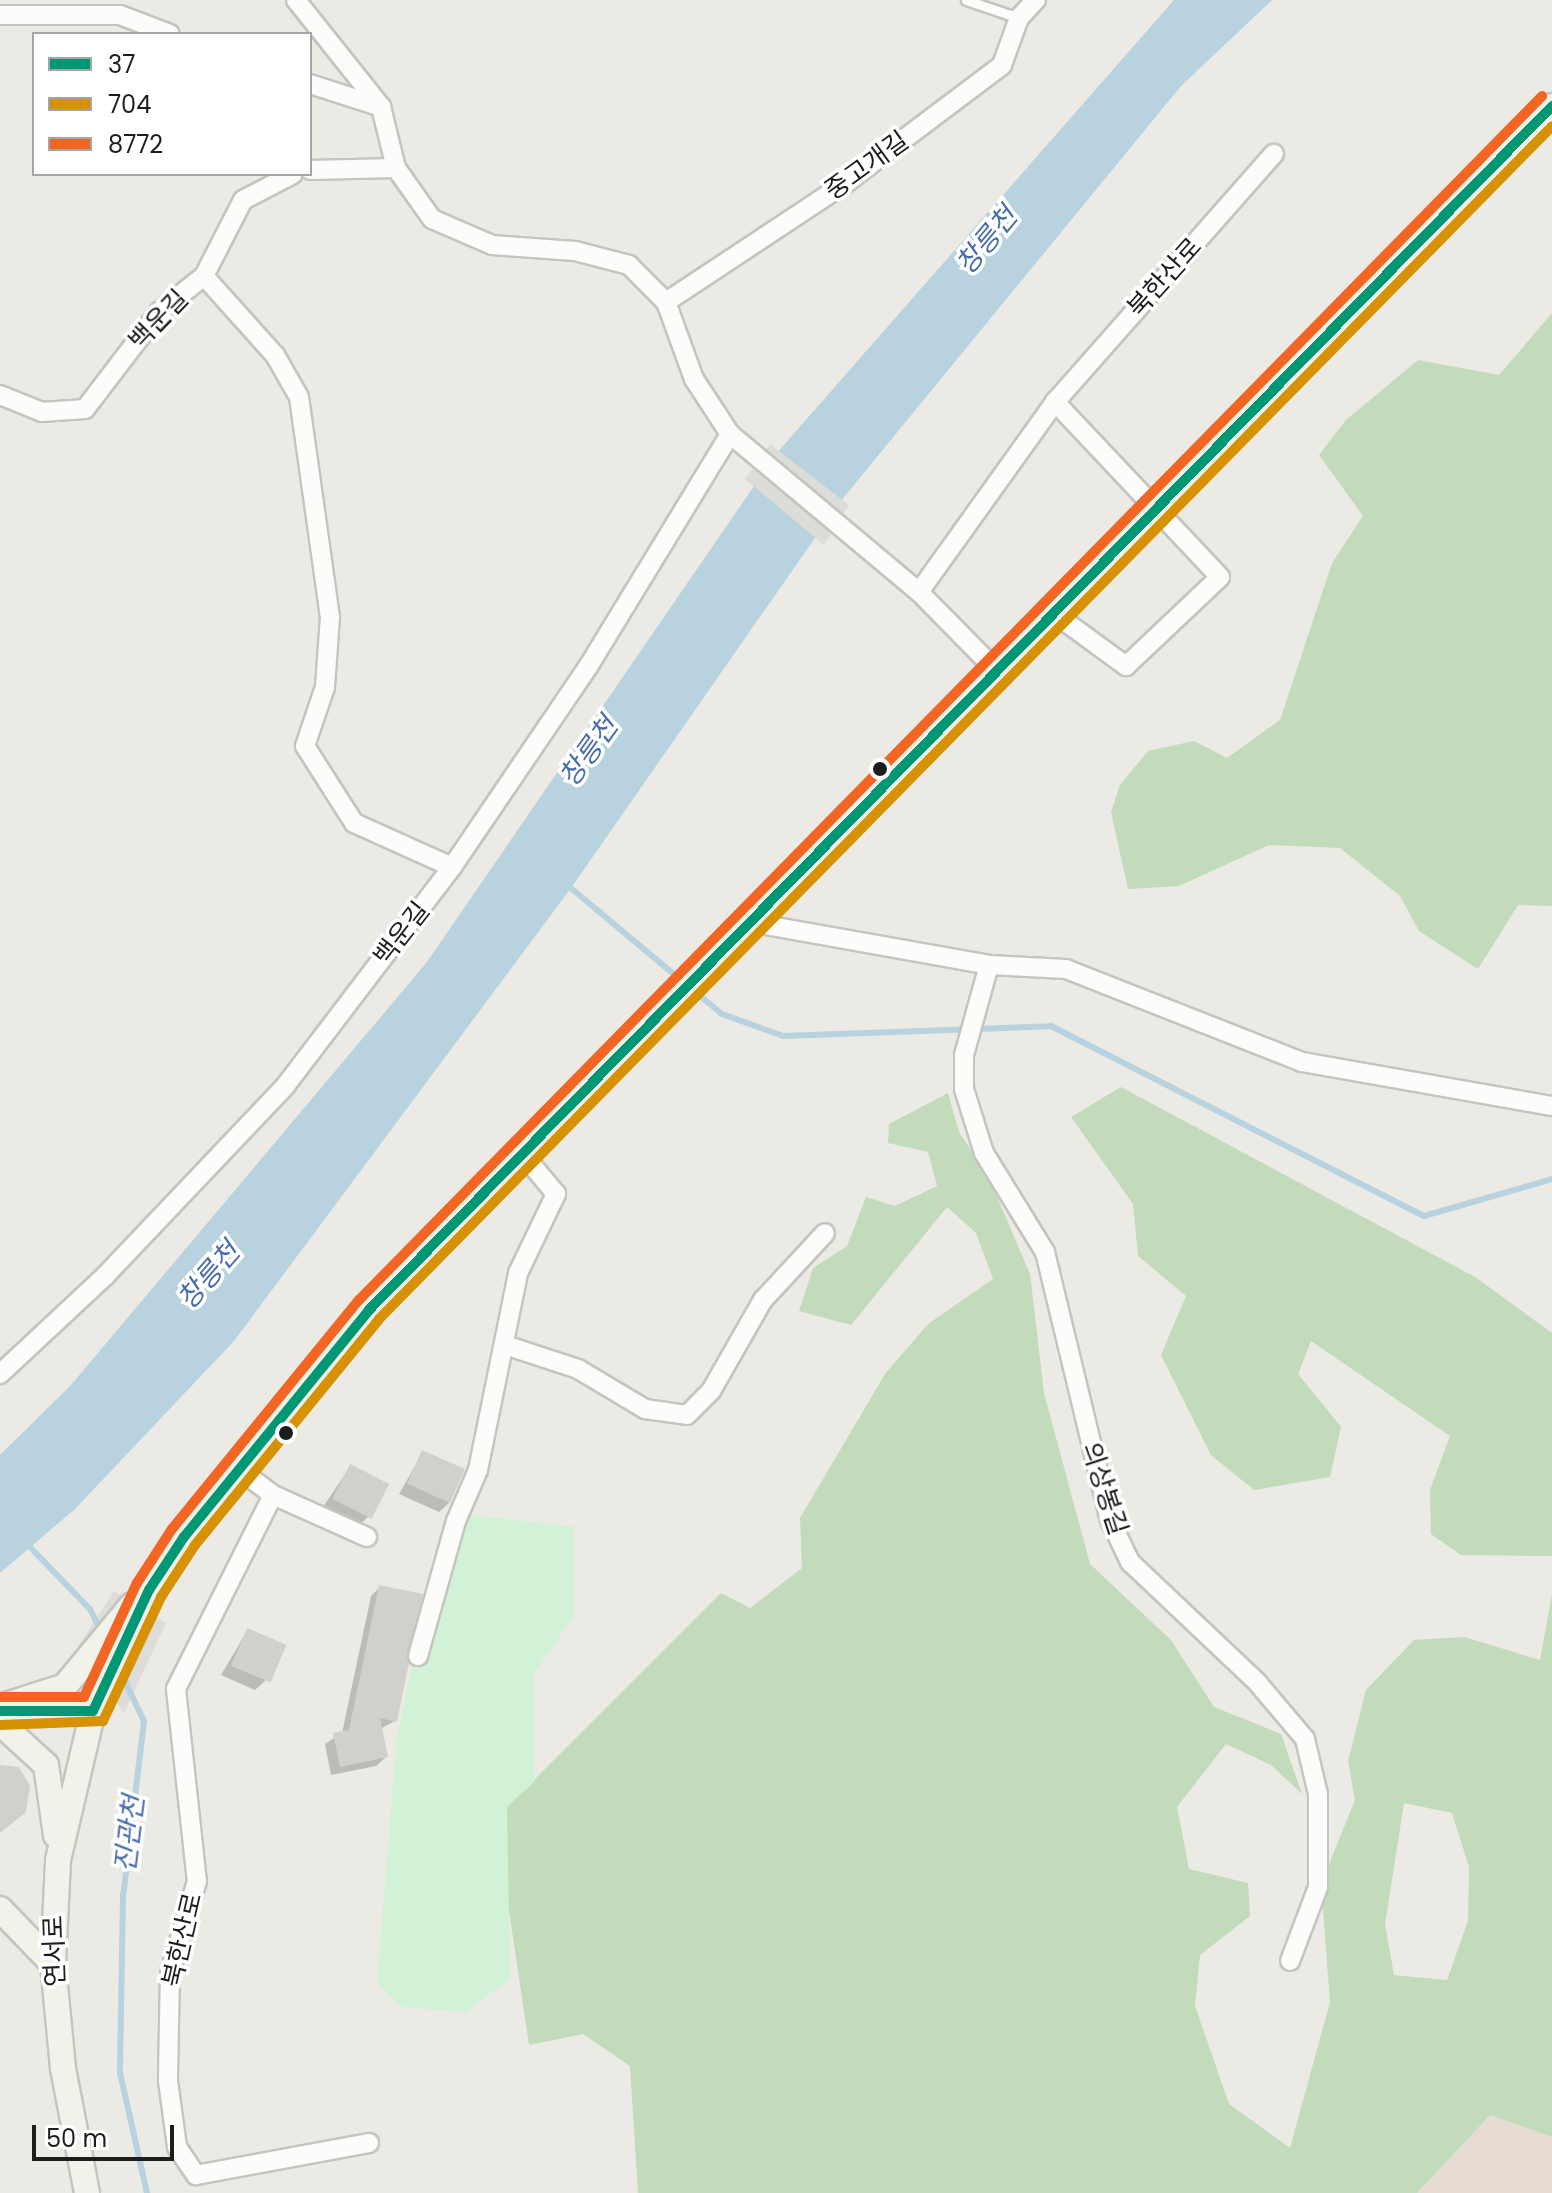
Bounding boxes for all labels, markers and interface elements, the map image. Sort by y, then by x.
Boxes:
legend [32,32,312,176]
text: 37 [108,48,135,81]
text: 704 [108,88,151,121]
street label: 중고개길 [819,125,915,207]
text: 8772 [108,128,163,161]
water label: 창릉천 [949,201,1025,281]
street label: 북한산로 [1121,232,1209,324]
street label: 백운길 [123,283,195,357]
water label: 창릉천 [553,711,625,793]
unlabelled marker [872,761,888,777]
street label: 백운길 [368,896,436,972]
water label: 창릉천 [171,1236,247,1316]
unlabelled marker [278,1425,294,1441]
street label: 의상봉길 [1074,1439,1134,1539]
water label: 진관천 [109,1794,151,1874]
street label: 북한산로 [157,1890,209,1990]
street label: 연서로 [38,1915,72,1987]
scale bar [36,2109,178,2159]
text: 50 m [46,2122,107,2155]

